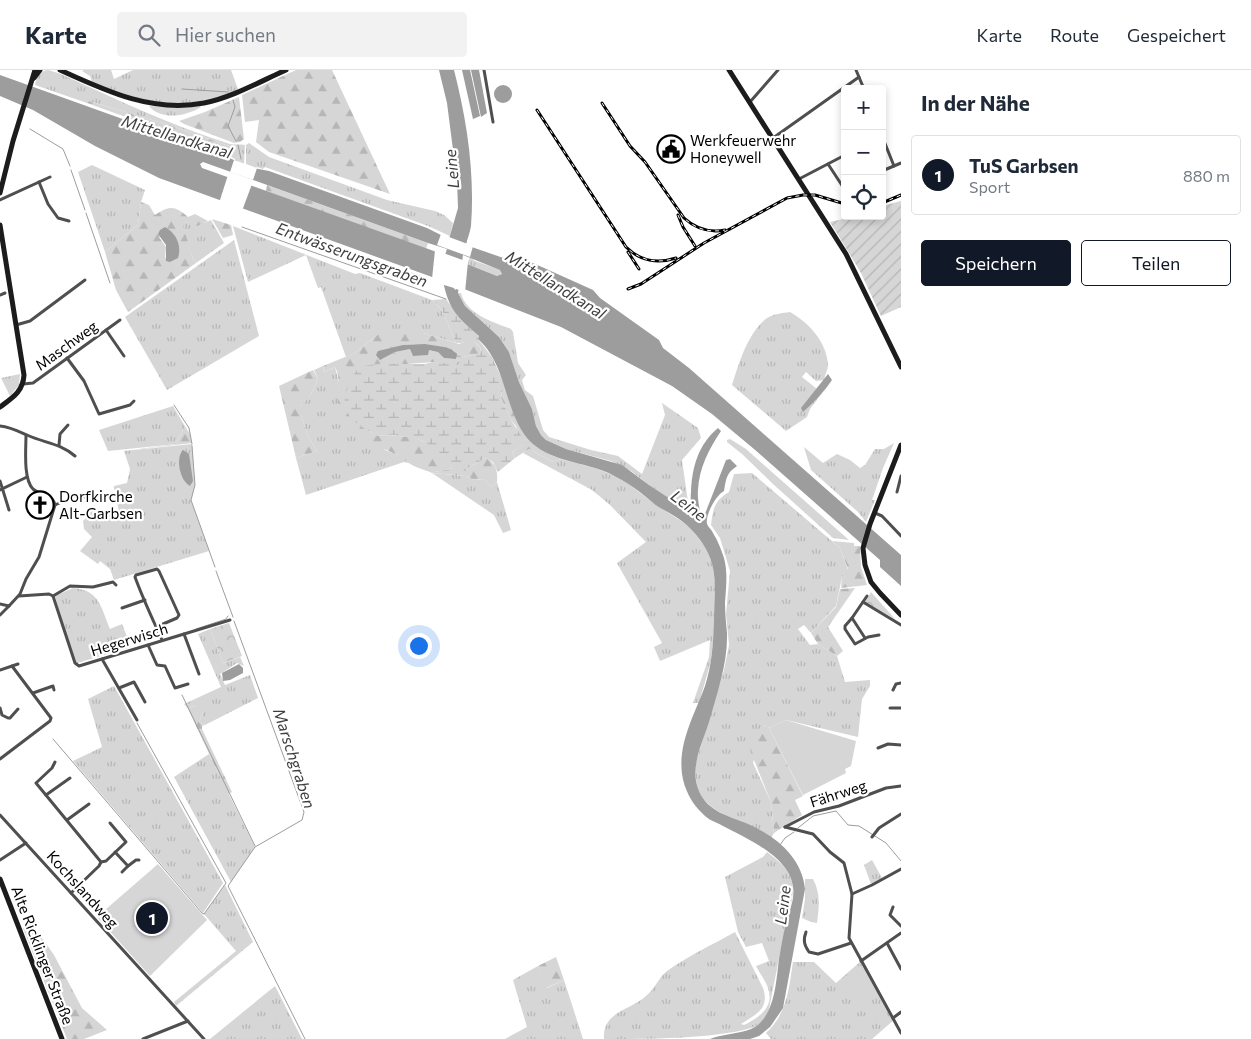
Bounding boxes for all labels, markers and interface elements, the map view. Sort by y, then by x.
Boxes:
search box [117,12,467,57]
text: Karte [25,20,87,49]
icon: search [135,21,163,49]
text: Hier suchen [175,23,276,46]
text: Karte [977,24,1022,46]
text: Route [1050,24,1099,46]
text: Gespeichert [1127,24,1226,46]
map controls [841,85,886,220]
button: + [841,85,886,130]
text: In der Nähe [921,90,1030,115]
water label: Mittellandkanal [120,110,235,162]
button: − [841,130,886,175]
place label: Werkfeuerwehr Honeywell [690,131,796,166]
public building icon: Werkfeuerwehr Honeywell [656,134,686,164]
water label: Leine [440,148,462,189]
text: TuS Garbsen [969,154,1079,177]
text: 1 [934,166,942,185]
text: 880 m [1183,166,1230,185]
button: locate [841,175,886,220]
text: Sport [969,177,1010,196]
water label: Entwässerungsgraben [274,218,430,290]
button: Speichern [921,240,1071,286]
button: Teilen [1081,240,1231,286]
water label: Mittellandkanal [502,246,610,323]
street label: Maschweg [31,316,101,374]
water label: Leine [668,486,711,525]
place label: Dorfkirche Alt-Garbsen [59,487,143,522]
church icon: Dorfkirche Alt-Garbsen [25,490,55,520]
street label: Hegerwisch [88,619,170,659]
your location [406,633,432,659]
water label: Marschgraben [270,705,320,811]
street label: Fährweg [807,775,869,811]
street label: Kochslandweg [44,847,122,931]
street label: Alte Ricklinger Straße [8,883,78,1027]
water label: Leine [770,884,794,926]
pin: 1 [136,899,168,937]

